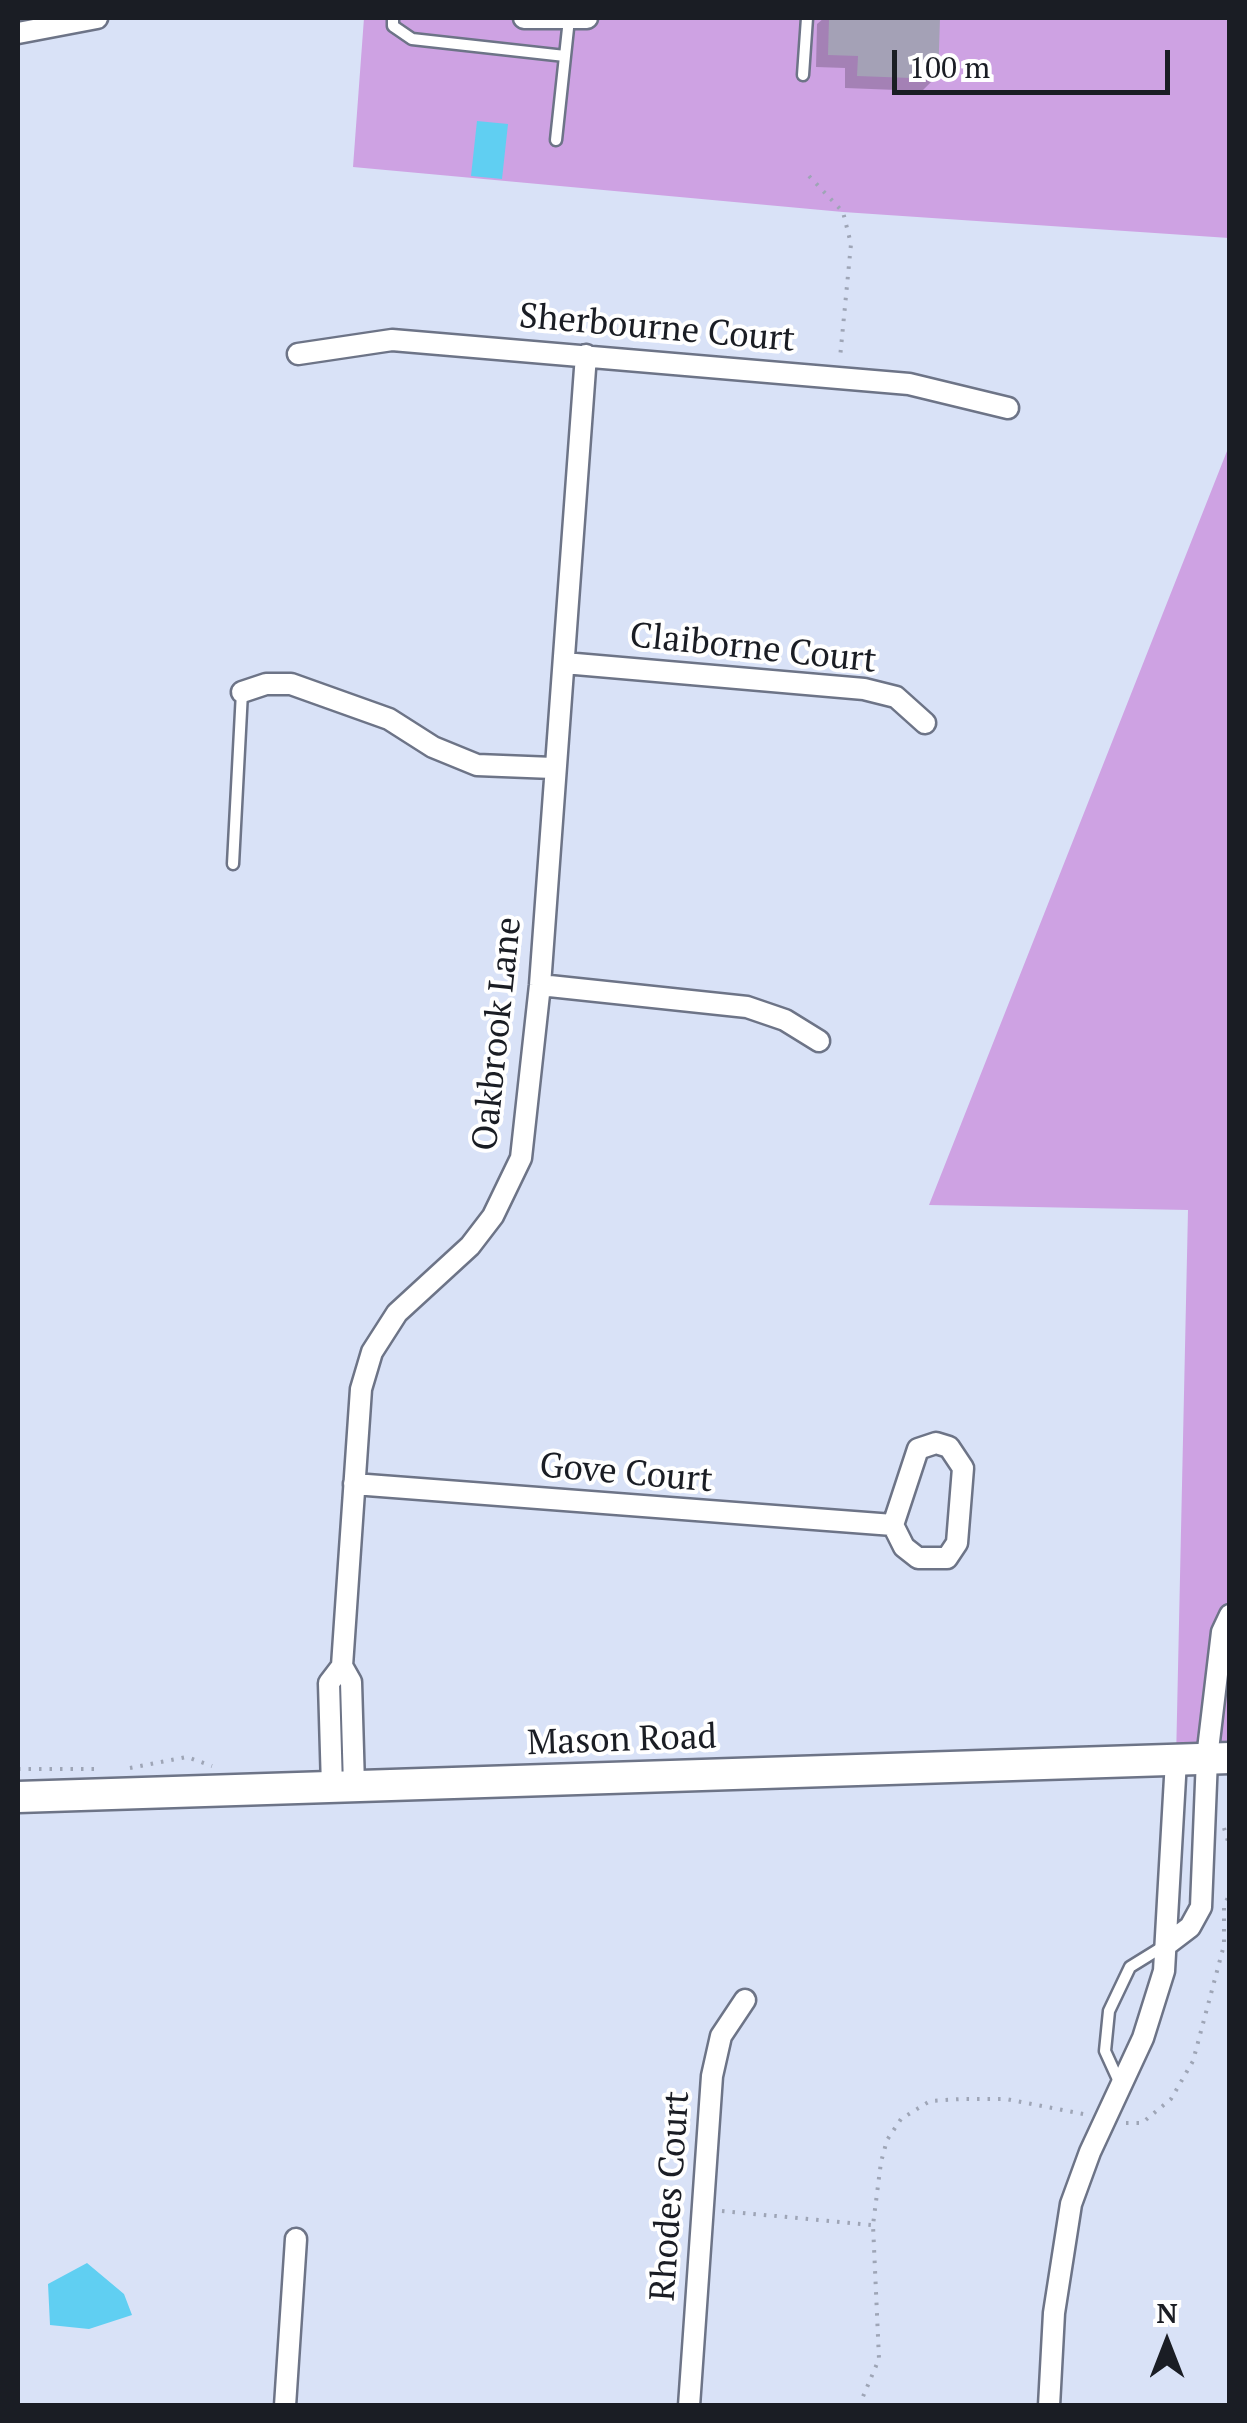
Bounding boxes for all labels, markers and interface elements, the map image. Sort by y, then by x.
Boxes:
scale bar [897,30,1174,92]
text: 100 m [909,47,990,87]
street label: Sherbourne Court [517,296,797,362]
street label: Claiborne Court [628,615,878,683]
street label: Oakbrook Lane [465,915,531,1153]
street label: Gove Court [538,1446,714,1502]
street label: Mason Road [526,1717,718,1765]
street label: Rhodes Court [643,2090,699,2302]
north arrow [1117,2293,1217,2393]
text: N [1156,2294,1178,2331]

